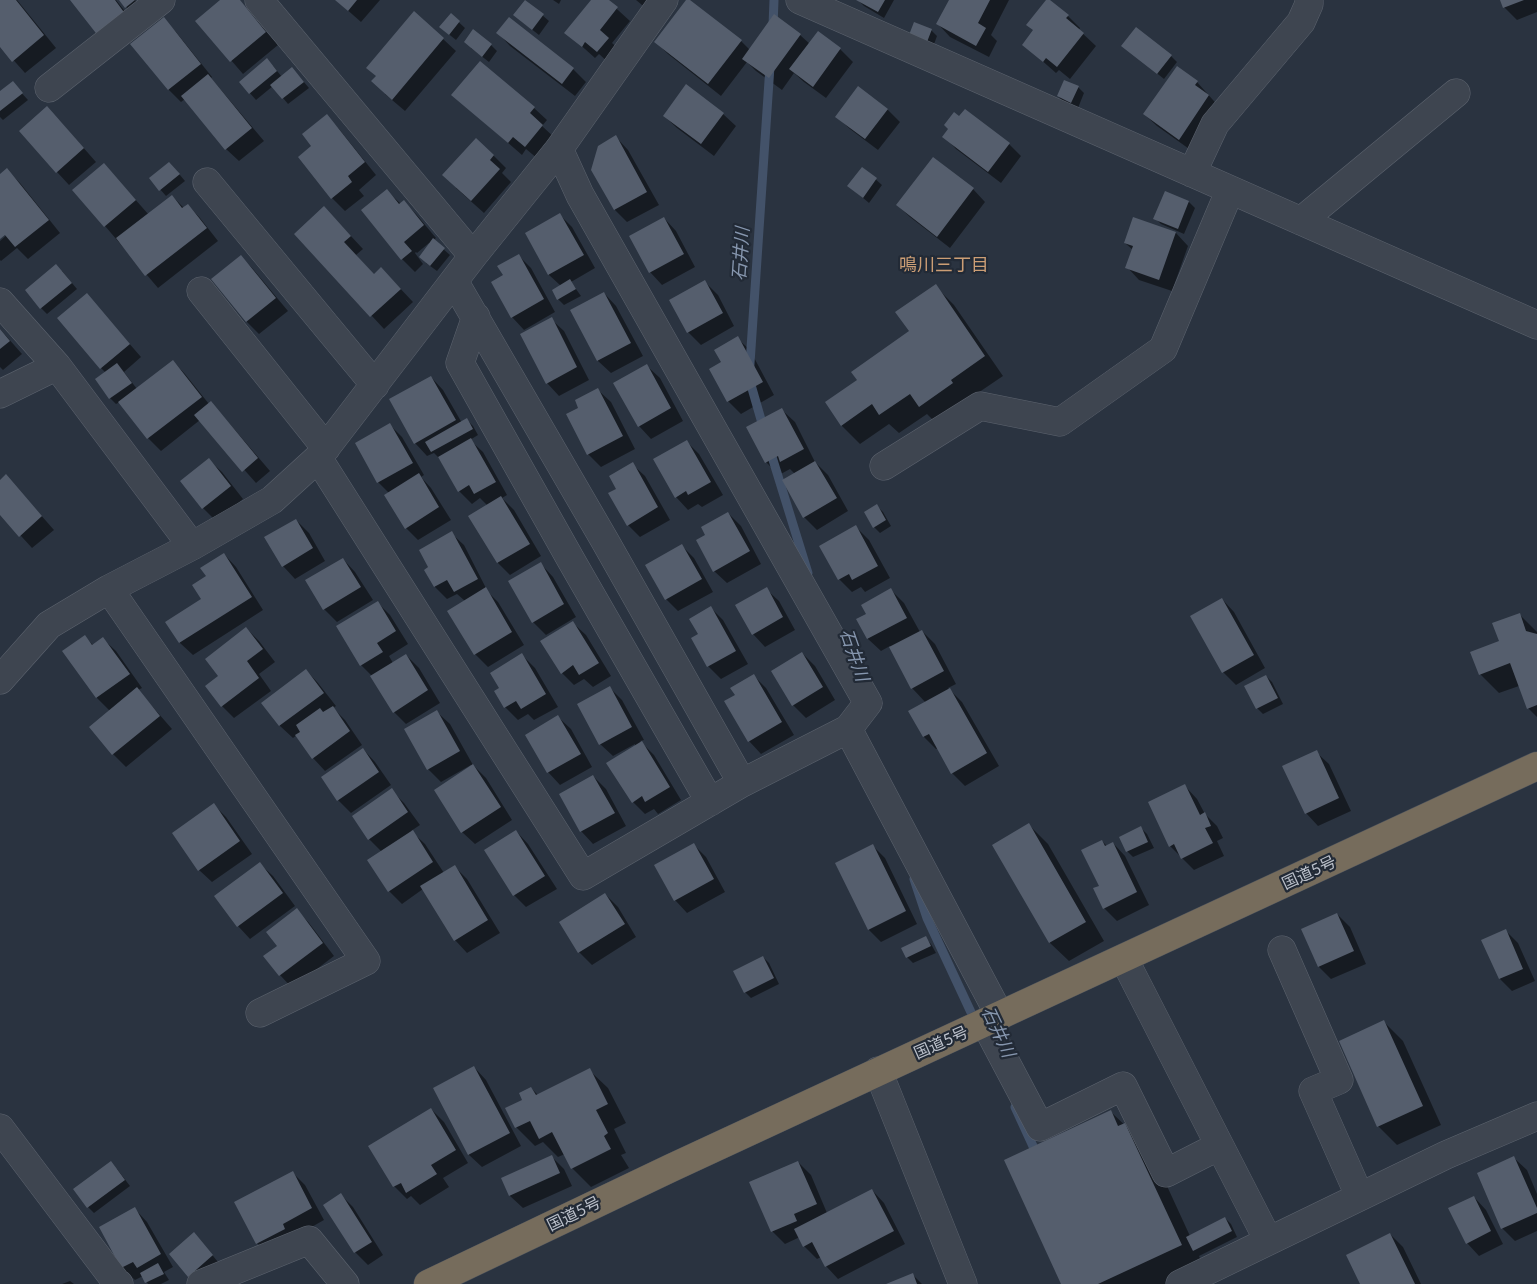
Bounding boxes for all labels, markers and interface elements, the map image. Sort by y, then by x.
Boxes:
water label: 石井川 [728,226,754,282]
district label: 鳴川三丁目 [899,254,989,276]
water label: 石井川 [835,626,873,684]
street label: 国道5号 [1279,852,1339,894]
water label: 石井川 [977,1003,1019,1061]
street label: 国道5号 [911,1023,971,1063]
street label: 国道5号 [544,1193,604,1235]

